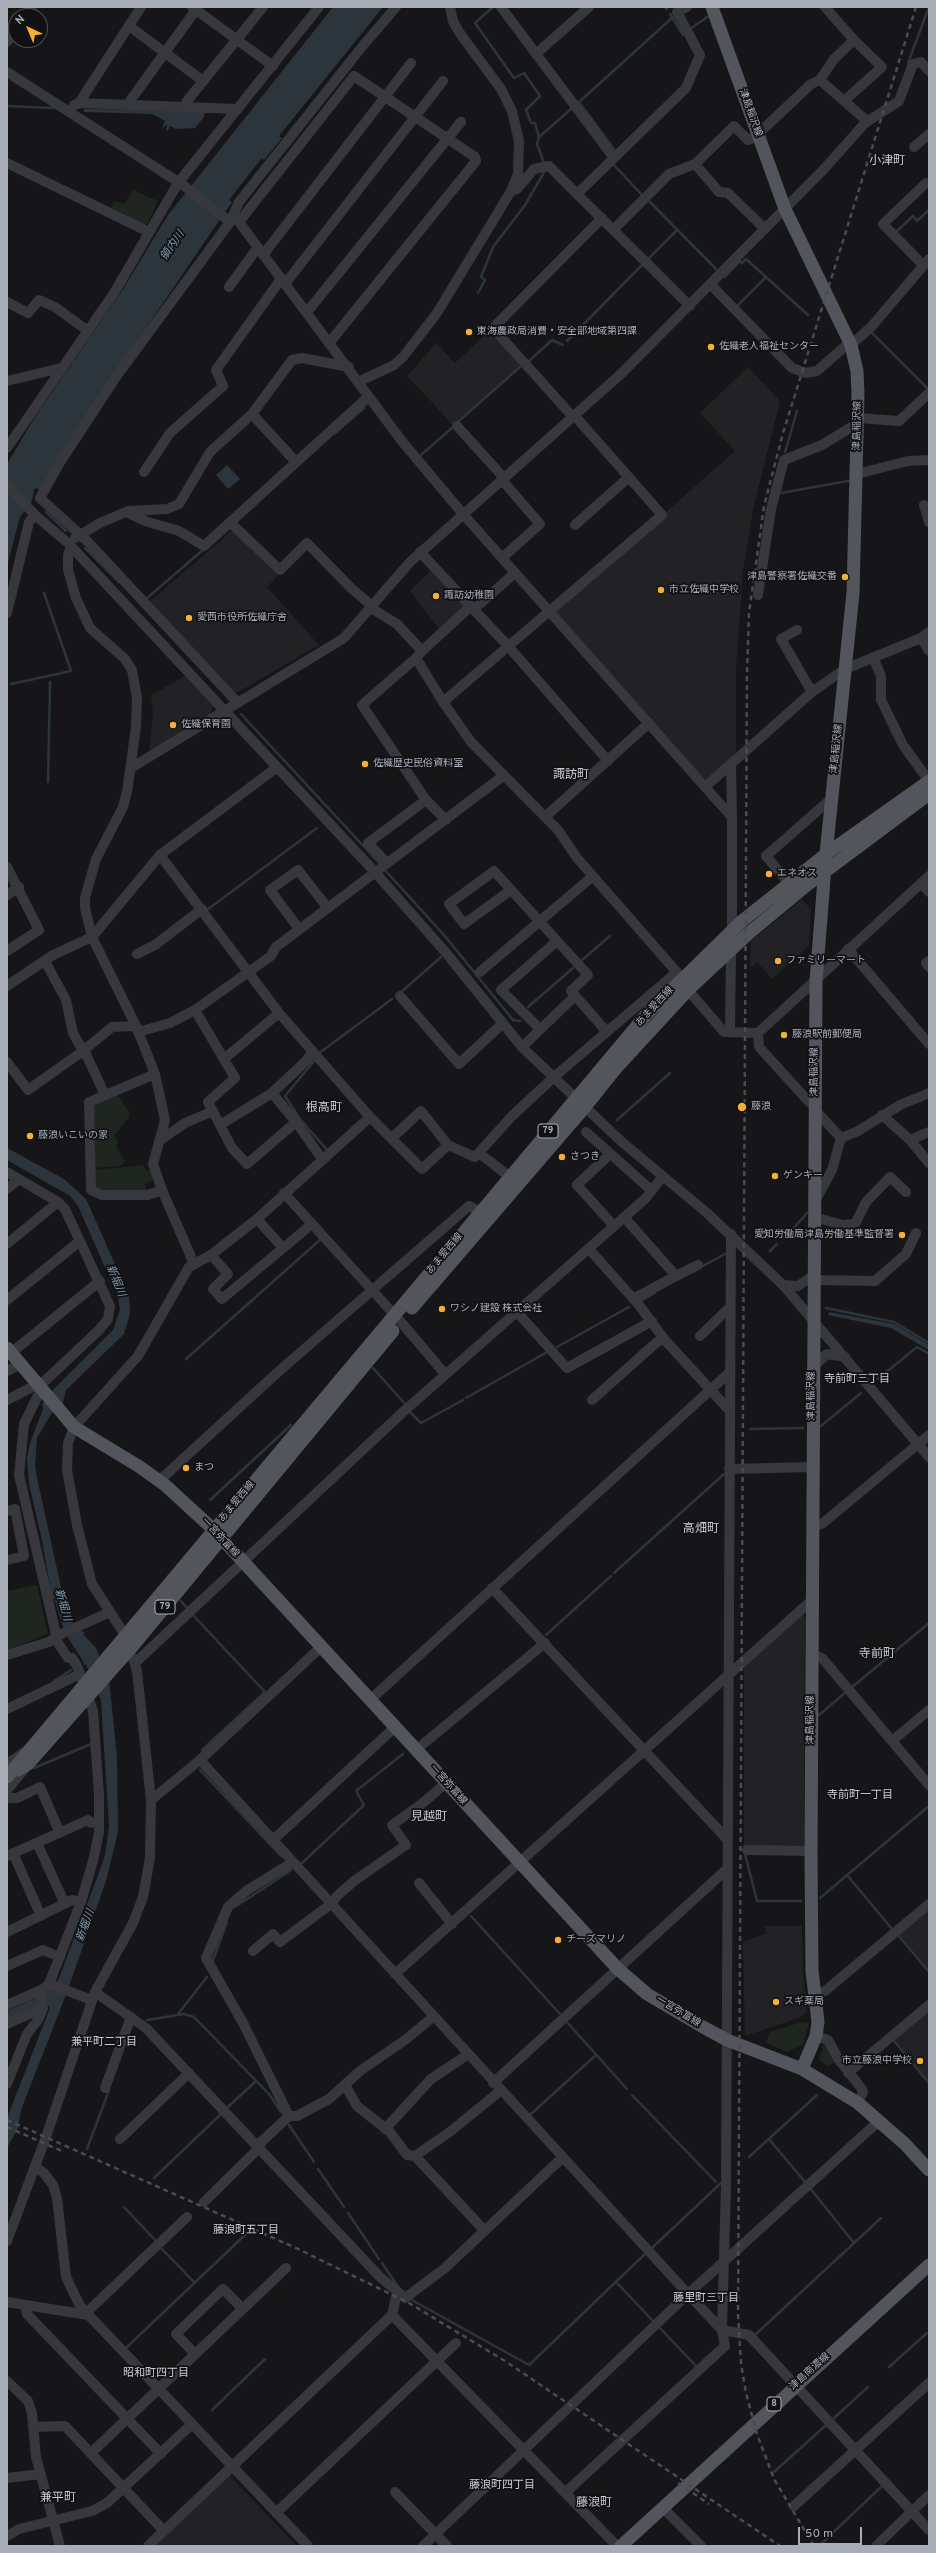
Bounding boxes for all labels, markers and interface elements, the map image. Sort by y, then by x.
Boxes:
north arrow [8,8,48,48]
text: N [13,12,28,28]
street label: 津島稲沢線 [736,87,764,139]
district label: 小津町 [869,155,905,169]
water label: 領内川 [158,229,188,263]
place label: 東海農政局消費・安全部地域第四課 [477,326,637,338]
marker: 東海農政局消費・安全部地域第四課 [464,327,474,337]
place label: 佐織老人福祉センター [719,341,819,353]
marker: 佐織老人福祉センター [706,342,716,352]
street label: 津島稲沢線 [852,401,864,451]
place label: 津島警察署佐織交番 [747,571,837,583]
marker: 津島警察署佐織交番 [840,572,850,582]
place label: 市立佐織中学校 [669,584,739,596]
marker: 市立佐織中学校 [656,585,666,595]
place label: 諏訪幼稚園 [444,590,494,602]
marker: 諏訪幼稚園 [431,591,441,601]
place label: 愛西市役所佐織庁舎 [197,612,287,624]
marker: 愛西市役所佐織庁舎 [184,613,194,623]
place label: 佐織保育園 [181,719,231,731]
marker: 佐織保育園 [168,720,178,730]
street label: 津島稲沢線 [828,724,846,774]
place label: 佐織歴史民俗資料室 [373,758,463,770]
marker: 佐織歴史民俗資料室 [360,759,370,769]
district label: 諏訪町 [553,769,589,783]
place label: エネオス [777,868,817,880]
marker: エネオス [764,869,774,879]
place label: ファミリーマート [786,955,866,967]
marker: ファミリーマート [773,956,783,966]
street label: あま愛西線 [634,985,676,1029]
place label: 藤浪駅前郵便局 [792,1029,862,1041]
marker: 藤浪駅前郵便局 [779,1030,789,1040]
street label: 津島稲沢線 [809,1047,821,1097]
marker: 藤浪 [736,1101,748,1113]
place label: 藤浪 [751,1101,771,1113]
district label: 根高町 [306,1102,342,1116]
road number: 79 [538,1124,558,1138]
place label: 藤浪いこいの家 [38,1130,108,1142]
marker: 藤浪いこいの家 [25,1131,35,1141]
place label: さつき [570,1151,600,1163]
marker: さつき [557,1152,567,1162]
place label: ゲンキー [783,1170,823,1182]
marker: ゲンキー [770,1171,780,1181]
place label: 愛知労働局津島労働基準監督署 [754,1229,894,1241]
marker: 愛知労働局津島労働基準監督署 [897,1230,907,1240]
street label: あま愛西線 [424,1231,466,1277]
water label: 新堀川 [103,1263,127,1299]
place label: ワシノ建設 株式会社 [450,1303,542,1315]
marker: ワシノ建設 株式会社 [437,1304,447,1314]
street label: 津島稲沢線 [806,1371,818,1421]
district label: 寺前町三丁目 [824,1373,890,1387]
place label: まつ [194,1462,214,1474]
marker: まつ [181,1463,191,1473]
street label: あま愛西線 [216,1479,258,1525]
street label: 一宮弥富線 [199,1516,241,1560]
district label: 高畑町 [683,1523,719,1537]
water label: 新堀川 [51,1587,73,1623]
road number: 79 [155,1600,175,1614]
district label: 寺前町 [859,1648,895,1662]
street label: 津島稲沢線 [805,1695,817,1745]
street label: 一宮弥富線 [427,1762,469,1808]
district label: 寺前町一丁目 [827,1789,893,1803]
district label: 見越町 [411,1811,447,1825]
water label: 新堀川 [74,1908,98,1944]
place label: チーズマリノ [566,1934,626,1946]
marker: チーズマリノ [553,1935,563,1945]
street label: 一宮弥富線 [653,1994,703,2030]
place label: スギ薬局 [784,1996,824,2008]
marker: スギ薬局 [771,1997,781,2007]
district label: 兼平町二丁目 [71,2036,137,2050]
place label: 市立藤浪中学校 [842,2055,912,2067]
marker: 市立藤浪中学校 [915,2056,925,2066]
district label: 藤浪町五丁目 [213,2224,279,2238]
district label: 藤里町三丁目 [673,2292,739,2306]
street label: 津島南濃線 [787,2351,833,2393]
district label: 昭和町四丁目 [123,2367,189,2381]
road number: 8 [767,2397,781,2411]
district label: 藤浪町四丁目 [469,2479,535,2493]
district label: 兼平町 [40,2492,76,2506]
district label: 藤浪町 [576,2497,612,2511]
scale bar [800,2519,864,2545]
text: 50 m [805,2526,833,2542]

